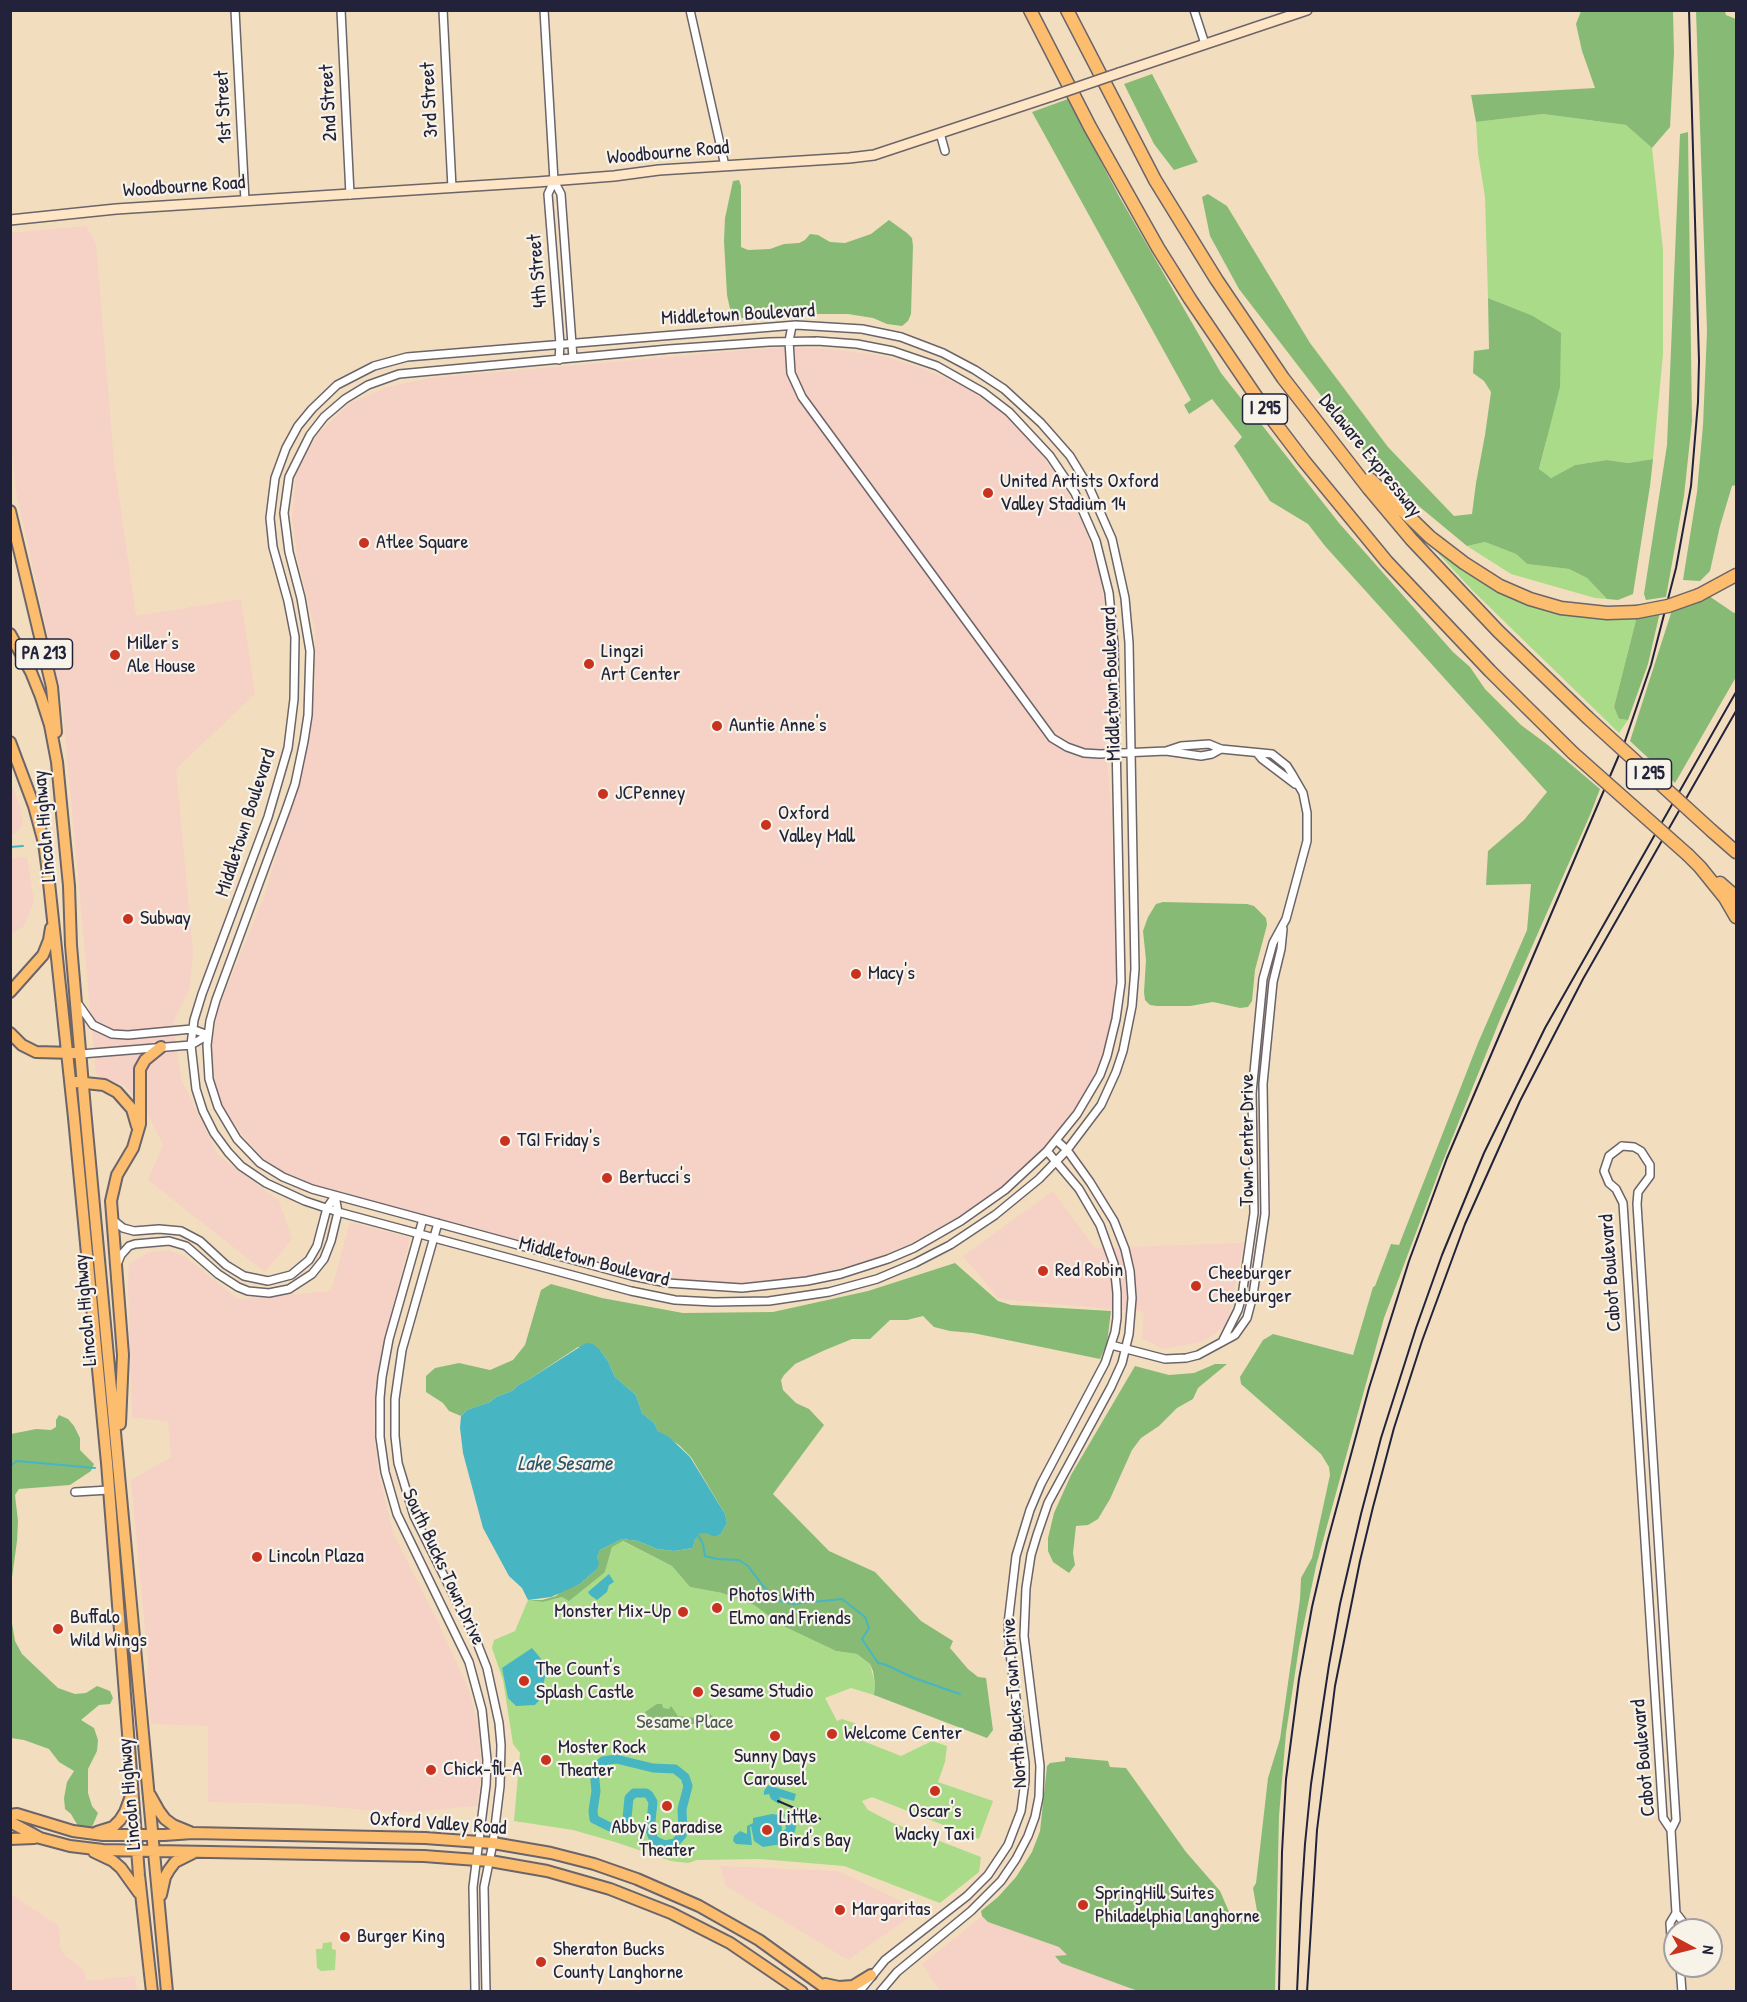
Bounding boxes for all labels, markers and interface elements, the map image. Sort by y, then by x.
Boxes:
street label: 3rd Street [416,62,444,138]
street label: 2nd Street [315,64,343,142]
street label: 1st Street [210,70,238,144]
street label: Woodbourne Road [606,136,730,170]
street label: Woodbourne Road [122,171,246,203]
street label: 4th Street [523,233,553,309]
street label: Middletown Boulevard [661,299,815,331]
street label: Delaware Expressway [1313,390,1427,522]
road number: I 295 [1242,394,1288,424]
place label: United Artists Oxford Valley Stadium 14 [1000,470,1158,517]
marker: United Artists Oxford Valley Stadium 14 [981,486,995,500]
place label: Atlee Square [376,531,468,555]
marker: Atlee Square [357,536,371,550]
street label: Middletown Boulevard [1097,607,1127,761]
place label: Miller's Ale House [127,632,196,679]
road number: PA 213 [15,639,72,669]
place label: Lingzi Art Center [601,640,680,687]
marker: Miller's Ale House [108,648,122,662]
marker: Lingzi Art Center [582,657,596,671]
place label: Auntie Anne's [729,714,826,738]
marker: Auntie Anne's [710,719,724,733]
street label: Middletown Boulevard [211,746,281,900]
road number: I 295 [1626,759,1672,789]
street label: Lincoln Highway [28,769,62,883]
place label: JCPenney [615,782,685,806]
marker: JCPenney [596,787,610,801]
place label: Oxford Valley Mall [778,802,855,849]
marker: Oxford Valley Mall [759,818,773,832]
place label: Subway [140,907,191,931]
marker: Subway [121,912,135,926]
place label: Macy's [868,962,915,986]
marker: Macy's [849,967,863,981]
street label: Town Center Drive [1236,1073,1260,1207]
place label: TGI Friday's [517,1129,600,1153]
marker: TGI Friday's [498,1134,512,1148]
place label: Bertucci's [619,1166,691,1190]
marker: Bertucci's [600,1171,614,1185]
street label: Cabot Boulevard [1595,1214,1627,1332]
street label: Middletown Boulevard [516,1232,672,1292]
street label: Lincoln Highway [69,1253,103,1367]
place label: Red Robin [1055,1259,1123,1283]
place label: Cheeburger Cheeburger [1208,1262,1292,1309]
marker: Red Robin [1036,1264,1050,1278]
marker: Cheeburger Cheeburger [1189,1279,1203,1293]
water label: Lake Sesame [518,1451,612,1477]
street label: South Bucks Town Drive [396,1485,490,1649]
place label: Lincoln Plaza [269,1545,364,1569]
marker: Lincoln Plaza [250,1550,264,1564]
place label: Photos With Elmo and Friends [729,1584,851,1631]
place label: Monster Mix-Up [554,1600,671,1624]
marker: Photos With Elmo and Friends [710,1601,724,1615]
marker: Monster Mix-Up [676,1605,690,1619]
place label: Buffalo Wild Wings [70,1606,147,1653]
street label: North Bucks Town Drive [997,1617,1033,1789]
marker: Buffalo Wild Wings [51,1622,65,1636]
place label: The Count's Splash Castle [536,1658,634,1705]
marker: The Count's Splash Castle [517,1674,531,1688]
place label: Sesame Studio [710,1680,813,1704]
marker: Sesame Studio [691,1685,705,1699]
street label: Cabot Boulevard [1627,1698,1661,1818]
park label: Sesame Place [636,1711,734,1735]
place label: Welcome Center [844,1722,962,1746]
marker: Welcome Center [825,1727,839,1741]
marker: Sunny Days Carousel [768,1729,782,1743]
place label: Moster Rock Theater [558,1736,646,1783]
street label: Lincoln Highway [113,1737,147,1851]
place label: Sunny Days Carousel [734,1745,816,1792]
marker: Moster Rock Theater [539,1753,553,1767]
place label: Chick-fil-A [443,1758,522,1782]
marker: Chick-fil-A [424,1763,438,1777]
marker: Oscar's Wacky Taxi [928,1784,942,1798]
marker: Abby's Paradise Theater [660,1799,674,1813]
place label: Oscar's Wacky Taxi [895,1800,975,1847]
place label: Little Bird's Bay [779,1806,851,1853]
street label: Oxford Valley Road [369,1807,507,1841]
place label: Abby's Paradise Theater [611,1816,723,1863]
marker: Little Bird's Bay [760,1823,774,1837]
place label: SpringHill Suites Philadelphia Langhorne [1095,1882,1260,1929]
place label: Margaritas [852,1898,931,1922]
marker: SpringHill Suites Philadelphia Langhorne [1076,1898,1090,1912]
marker: Margaritas [833,1903,847,1917]
north arrow [1663,1918,1723,1978]
place label: Burger King [357,1925,445,1949]
marker: Burger King [338,1930,352,1944]
place label: Sheraton Bucks County Langhorne [553,1938,683,1985]
text: N [1697,1944,1720,1956]
marker: Sheraton Bucks County Langhorne [534,1955,548,1969]

